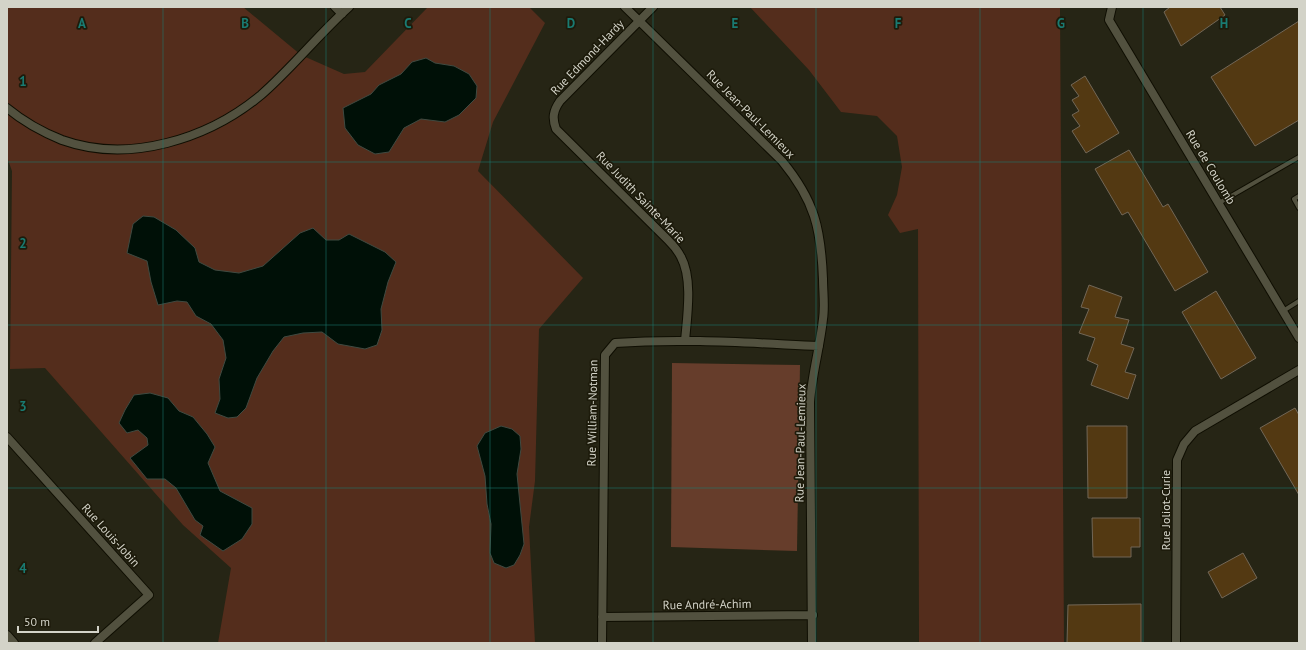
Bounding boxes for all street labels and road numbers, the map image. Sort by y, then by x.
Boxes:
street label: Rue Edmond-Hardy [547,16,627,98]
street label: Rue Jean-Paul-Lemieux [704,67,798,161]
street label: Rue de Coulomb [1183,127,1239,207]
street label: Rue Judith Sainte-Marie [593,148,689,246]
street label: Rue William-Notman [584,359,600,467]
street label: Rue Jean-Paul-Lemieux [791,383,809,503]
street label: Rue Joliot-Curie [1158,470,1173,550]
street label: Rue Louis-Jobin [79,500,143,570]
street label: Rue André-Achim [663,596,751,612]

